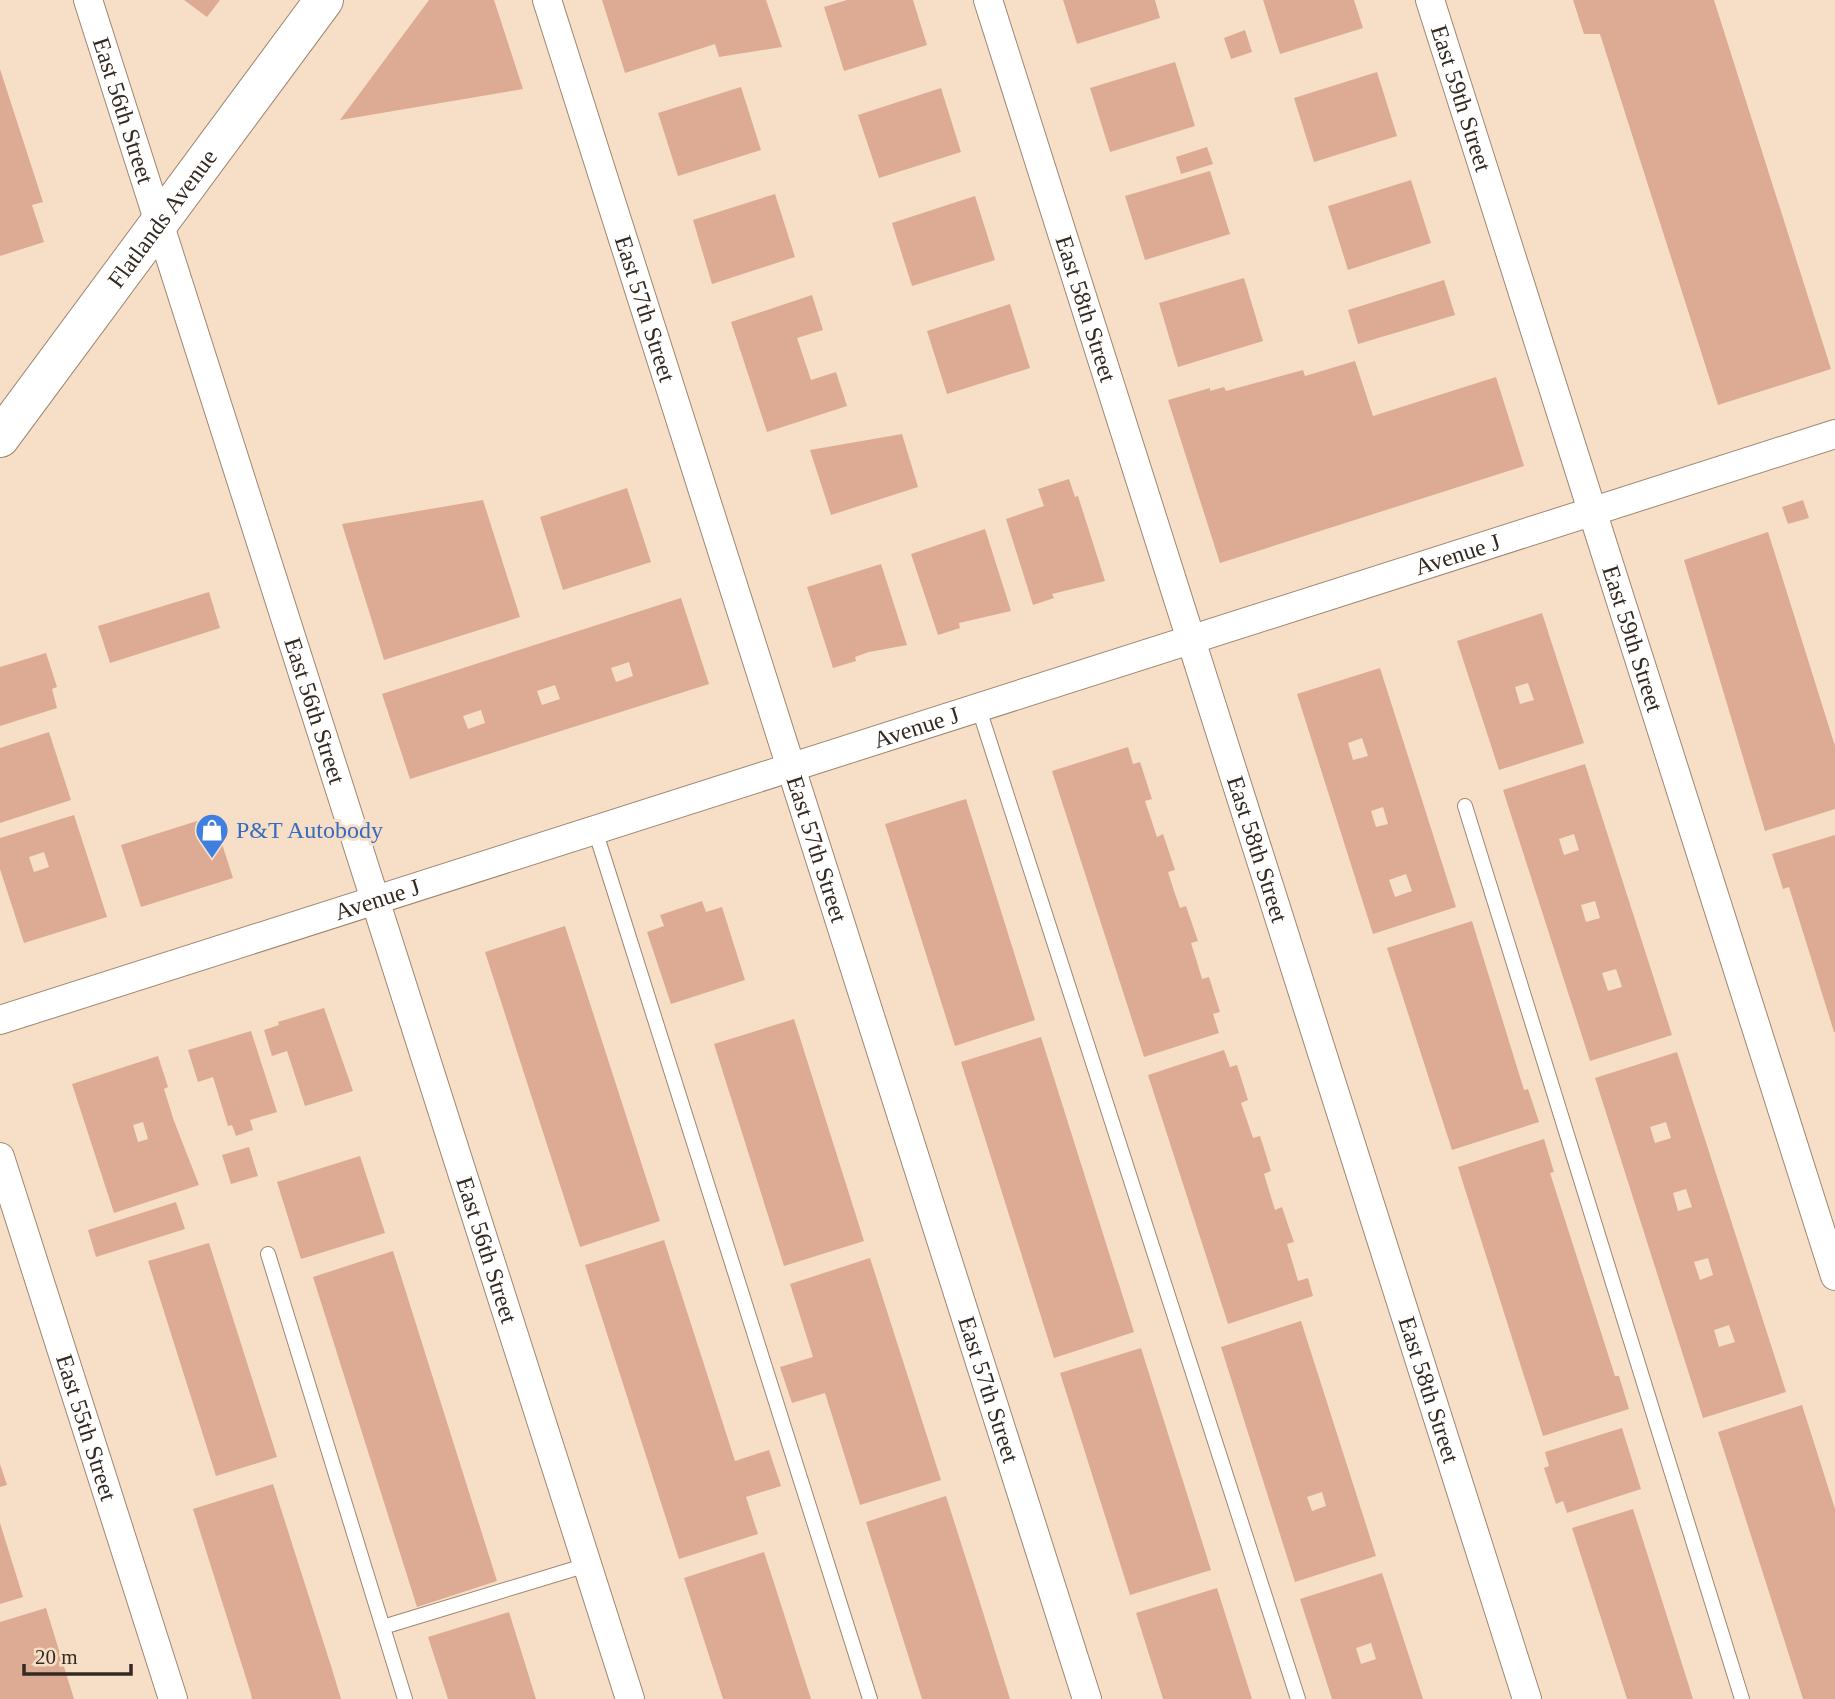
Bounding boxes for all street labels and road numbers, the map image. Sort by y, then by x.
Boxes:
street label: East 59th Street [1426,22,1497,175]
street label: East 56th Street [88,34,159,187]
street label: Flatlands Avenue [103,144,222,293]
street label: East 57th Street [610,232,681,385]
street label: East 58th Street [1051,232,1121,386]
street label: Avenue J [1412,529,1503,580]
street label: East 59th Street [1597,562,1668,715]
street label: East 56th Street [279,634,350,787]
street label: Avenue J [870,702,962,753]
street label: East 57th Street [781,773,852,926]
street label: East 58th Street [1222,773,1293,926]
street label: Avenue J [331,874,423,925]
street label: East 56th Street [451,1174,522,1327]
street label: East 57th Street [953,1313,1024,1466]
street label: East 58th Street [1394,1313,1464,1466]
street label: East 55th Street [51,1351,122,1504]

